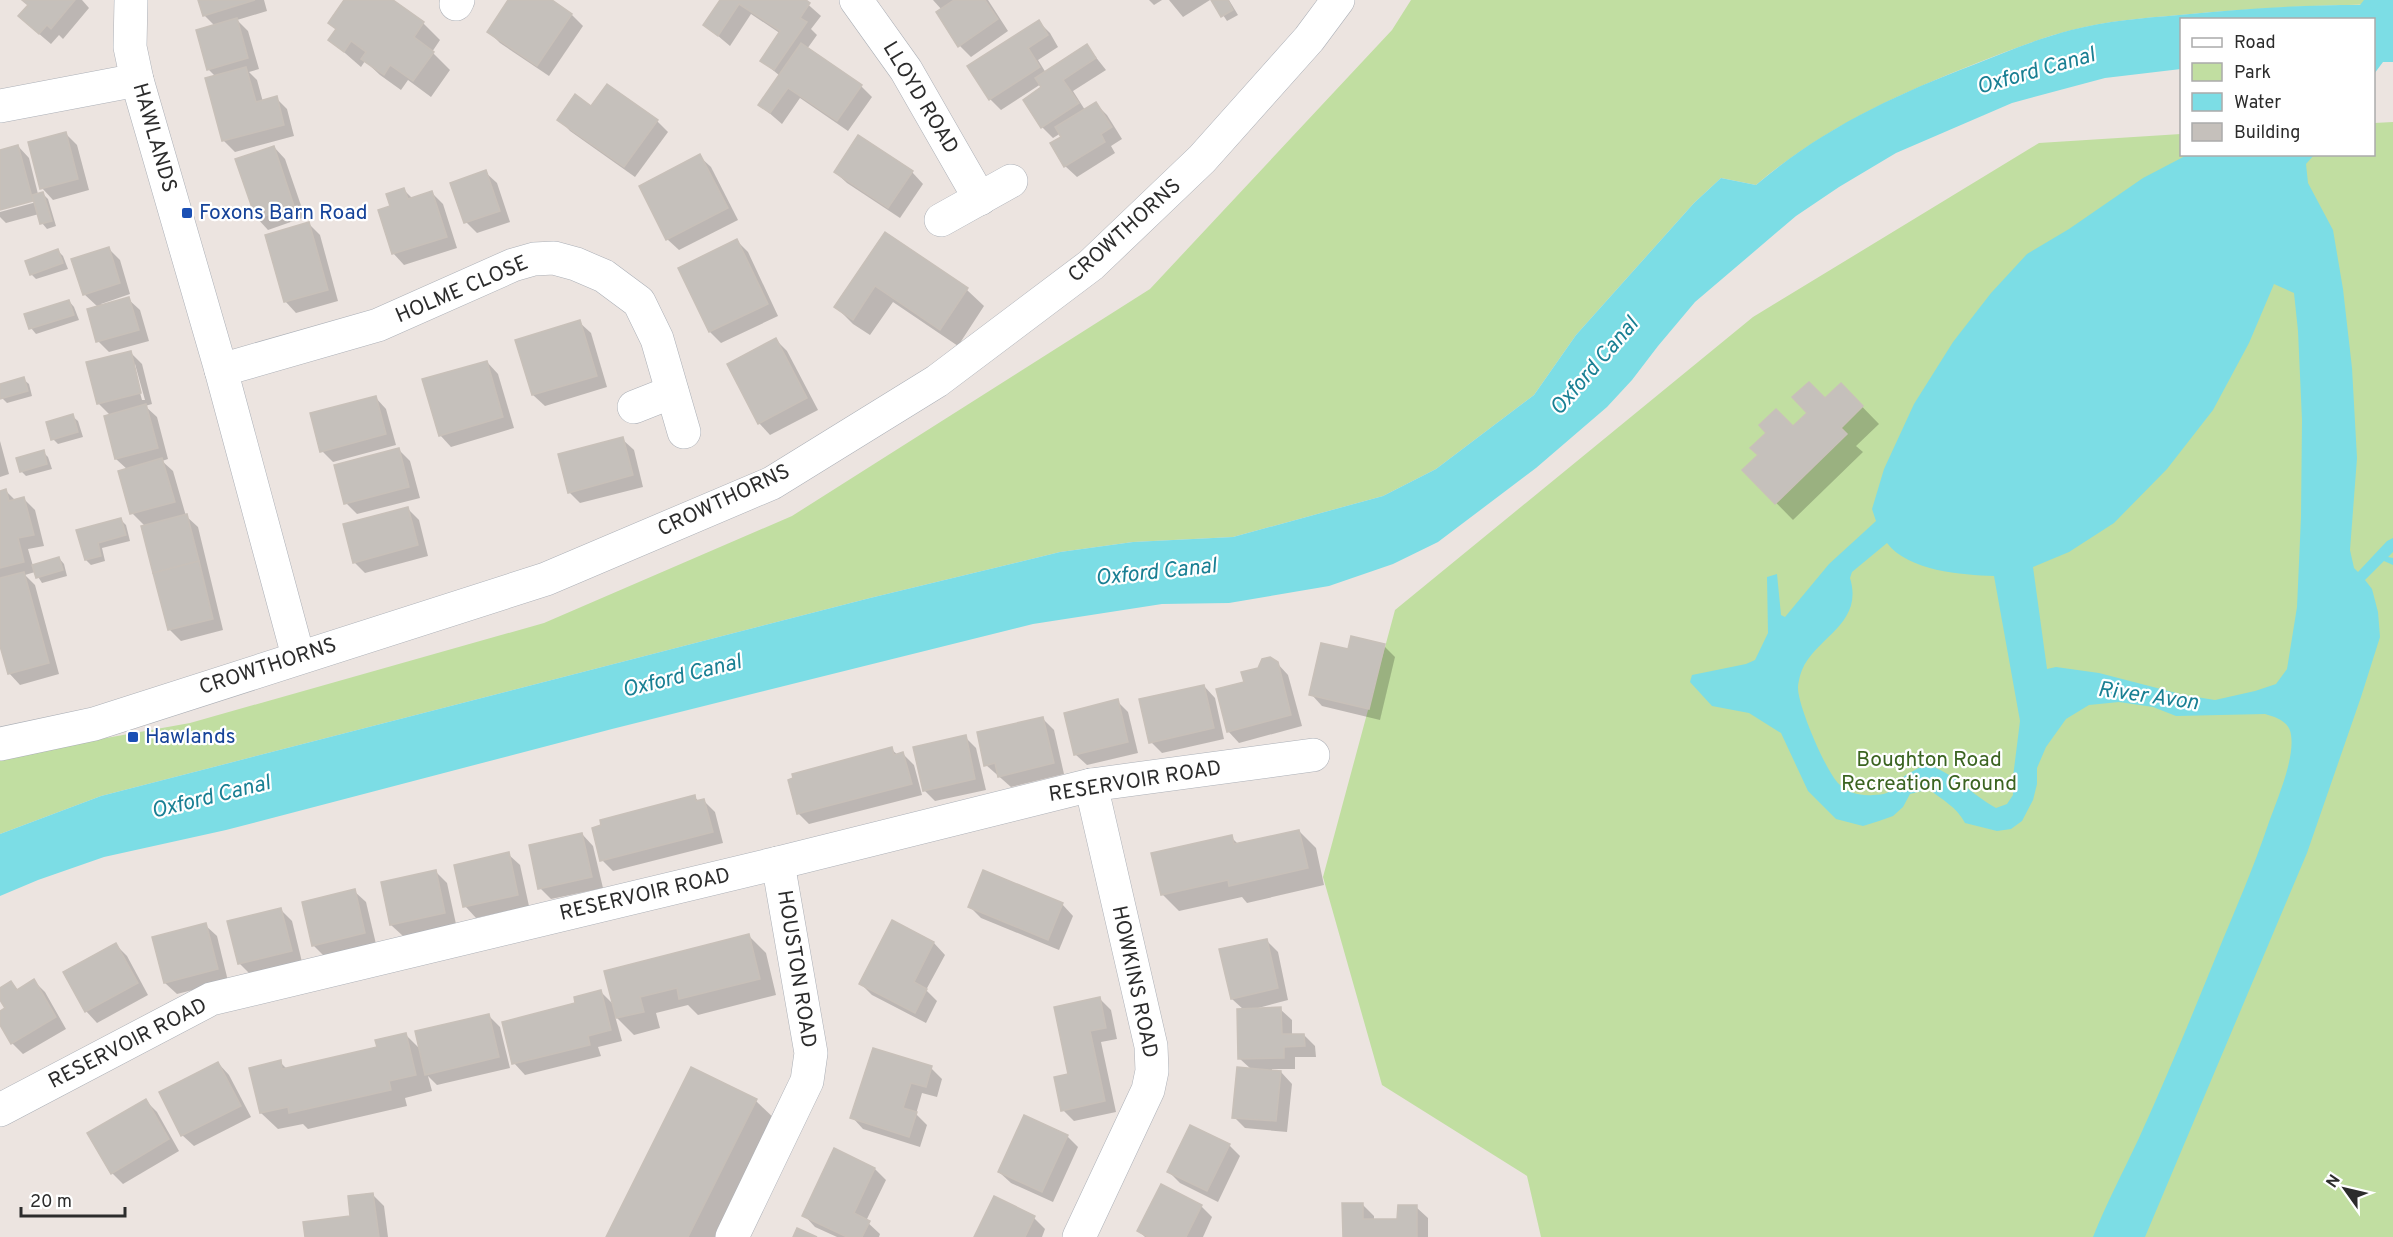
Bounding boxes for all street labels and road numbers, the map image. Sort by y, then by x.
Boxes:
street label: LLOYD ROAD [876,37,964,159]
street label: HAWLANDS [125,80,183,196]
street label: CROWTHORNS [1063,173,1187,289]
street label: HOLME CLOSE [392,250,532,330]
street label: CROWTHORNS [653,459,795,543]
street label: CROWTHORNS [196,632,340,702]
street label: RESERVOIR ROAD [1047,755,1223,809]
street label: RESERVOIR ROAD [557,862,733,928]
street label: HOUSTON ROAD [770,888,822,1050]
street label: HOWKINS ROAD [1105,903,1163,1061]
street label: RESERVOIR ROAD [44,992,212,1096]

